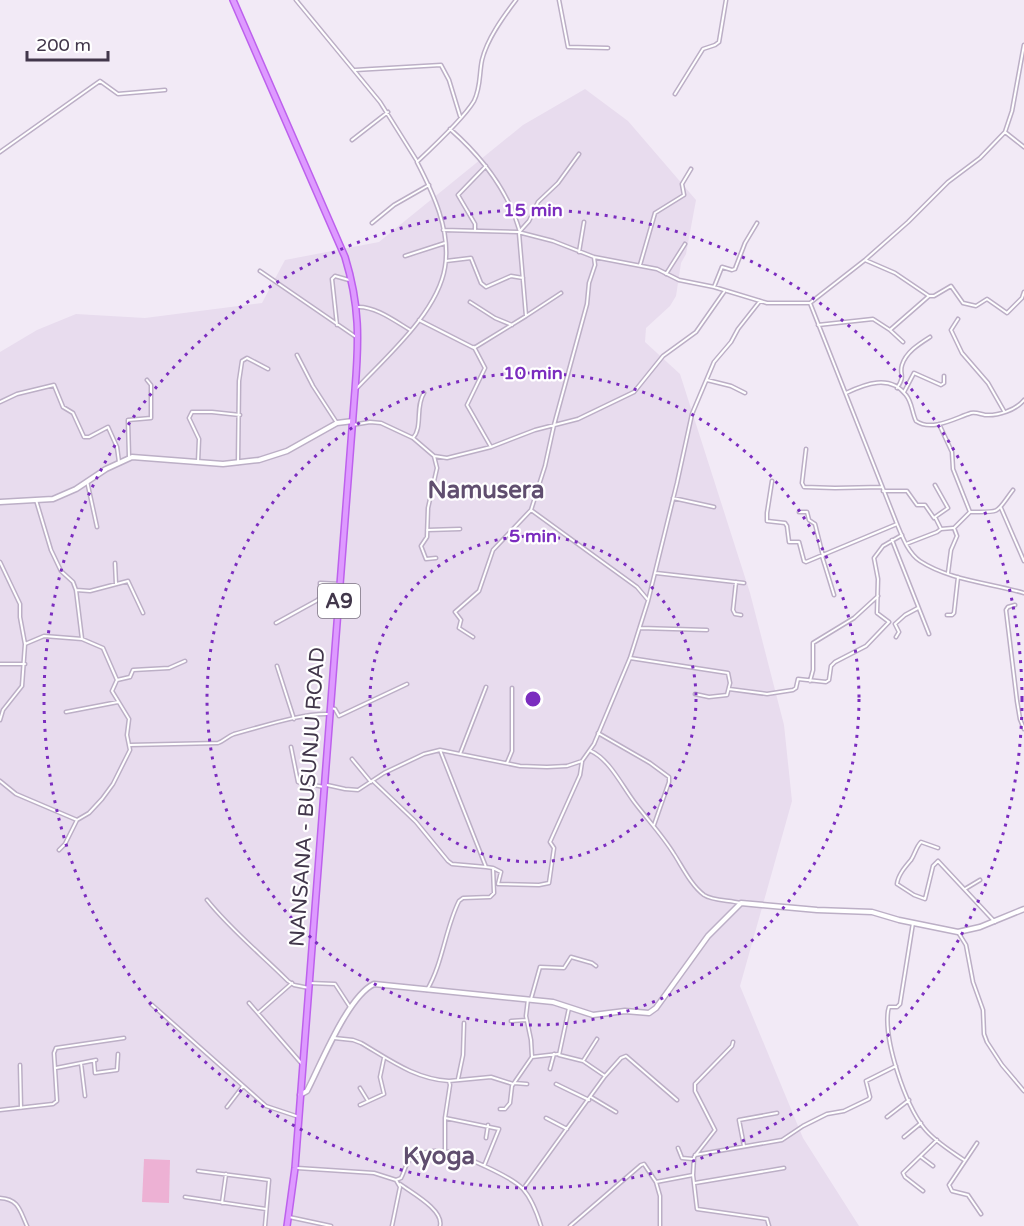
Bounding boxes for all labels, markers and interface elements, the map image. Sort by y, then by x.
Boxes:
scale bar [27,24,108,62]
text: 200 m [36,34,91,56]
text: 15 min [503,199,563,221]
text: 10 min [503,362,563,384]
district label: Namusera [427,476,545,505]
text: 5 min [509,525,557,547]
road number: A9 [318,584,360,618]
street label: NANSANA - BUSUNJU ROAD [285,646,330,948]
centre of rings [523,689,543,709]
district label: Kyoga [403,1142,475,1171]

